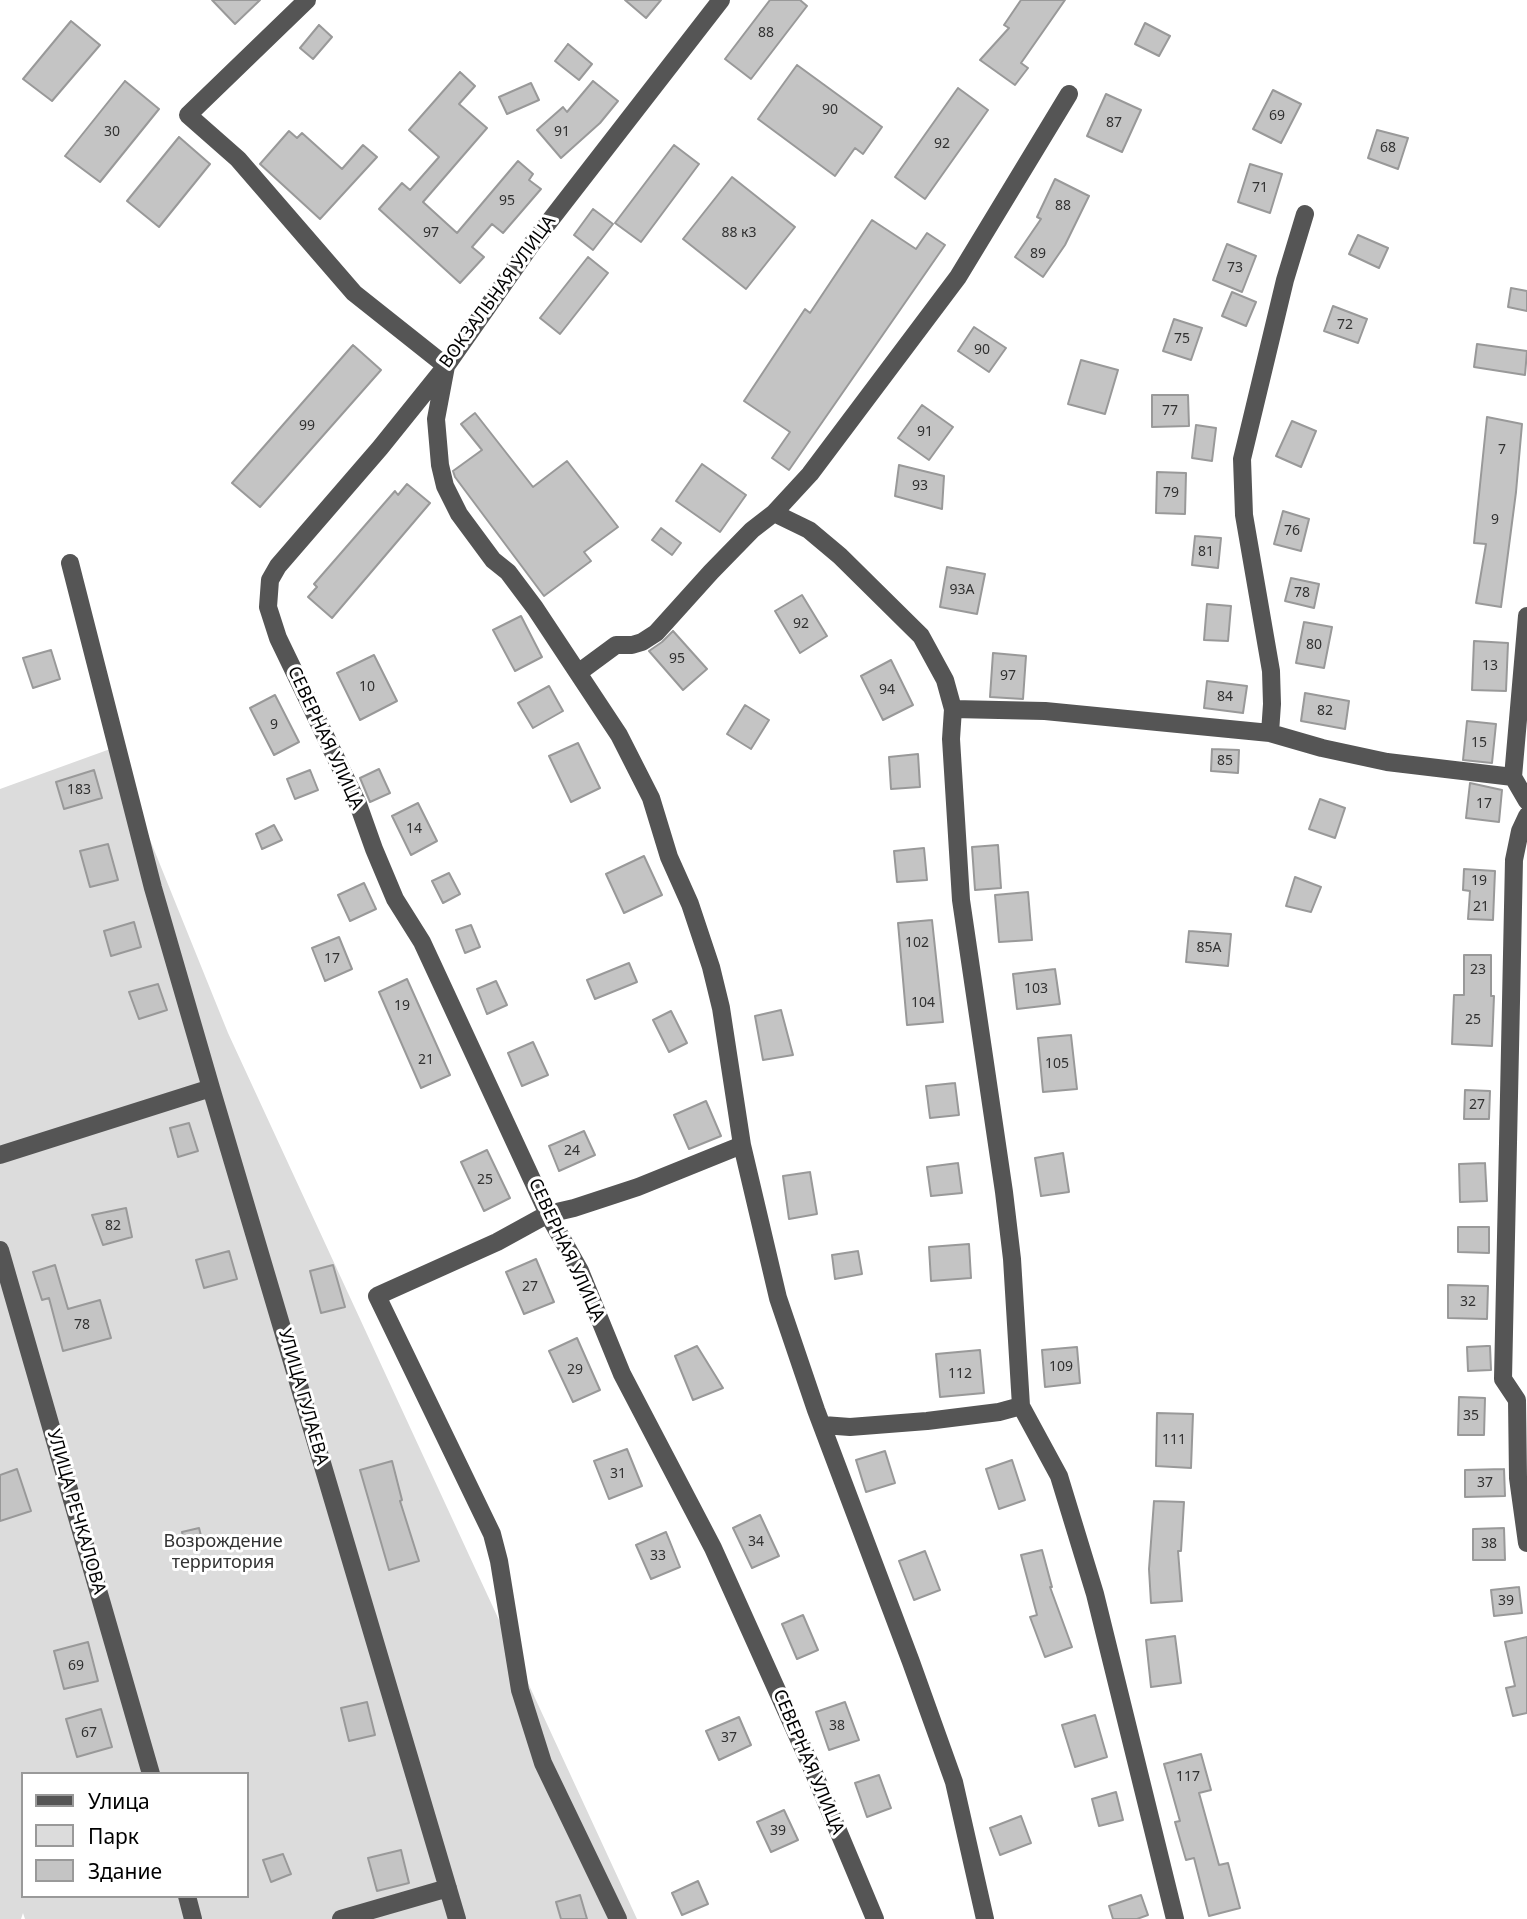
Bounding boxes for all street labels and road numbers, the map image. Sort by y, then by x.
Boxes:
street label: ВОКЗАЛЬНАЯ УЛИЦА [435,211,561,373]
street label: СЕВЕРНАЯ УЛИЦА [282,663,368,813]
street label: СЕВЕРНАЯ УЛИЦА [523,1175,609,1325]
street label: УЛИЦА ГУЛАЕВА [273,1326,333,1468]
street label: УЛИЦА РЕЧКАЛОВА [42,1427,110,1597]
street label: СЕВЕРНАЯ УЛИЦА [768,1686,848,1838]

